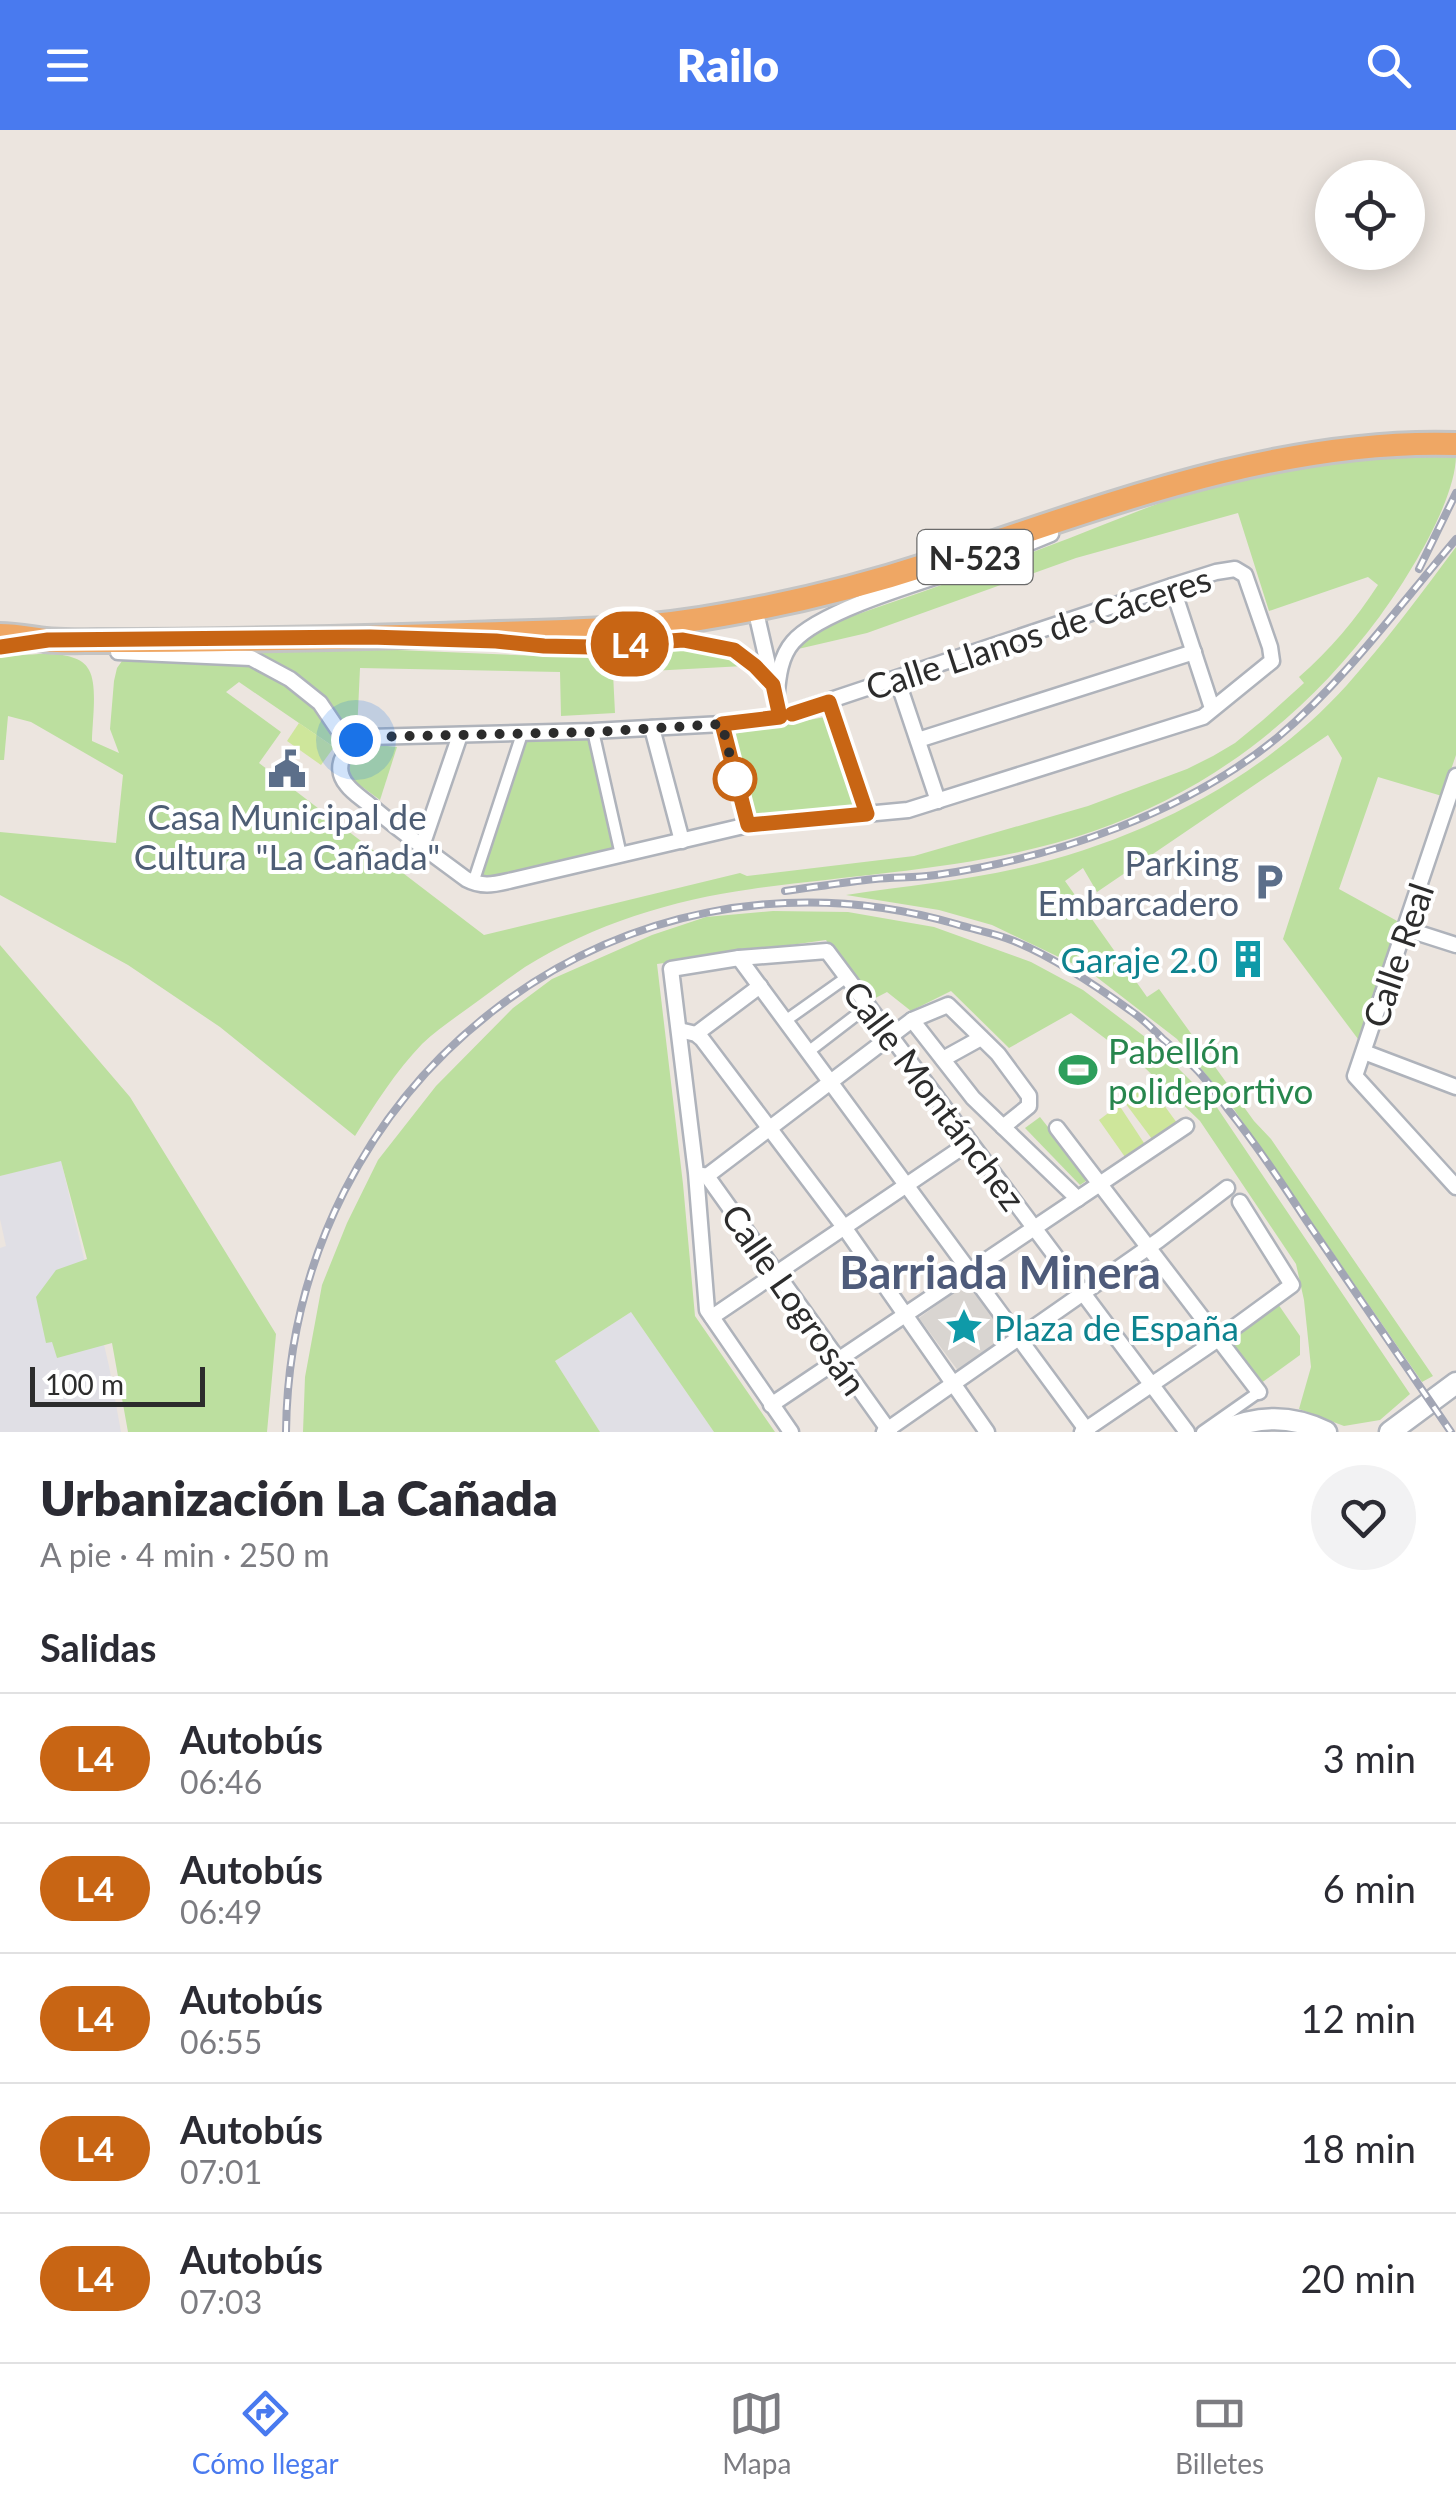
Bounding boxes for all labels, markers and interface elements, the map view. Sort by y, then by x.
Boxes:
icon: menu [40,38,95,93]
text: Railo [677,38,779,92]
icon: search [1361,38,1416,93]
map controls [1315,160,1425,270]
button: locate [1315,160,1425,270]
road number: N-523 [918,530,1032,584]
street label: Calle Llanos de Cáceres [860,556,1216,708]
line badge: L4 [585,612,675,676]
text: L4 [611,623,649,665]
your location [331,715,381,765]
public building icon: Casa Municipal de Cultura "La Cañada" [266,748,308,790]
unlabelled marker [714,758,756,800]
place label: Casa Municipal de Cultura "La Cañada" [134,795,440,877]
place label: Parking Embarcadero [1037,841,1239,923]
parking icon: Parking Embarcadero [1248,861,1290,903]
street label: Calle Real [1353,877,1441,1033]
place label: Garaje 2.0 [1061,938,1218,980]
building icon: Garaje 2.0 [1227,938,1269,980]
street label: Calle Montánchez [835,972,1035,1218]
place label: Pabellón polideportivo [1108,1029,1313,1111]
sports icon: Pabellón polideportivo [1057,1049,1099,1091]
street label: Calle Logrosán [714,1195,876,1403]
district label: Barriada Minera [839,1245,1161,1299]
place icon: Plaza de España [943,1306,985,1348]
place label: Plaza de España [994,1306,1239,1348]
scale bar [30,1362,205,1406]
text: 100 m [45,1367,124,1401]
button: heart [1311,1465,1416,1570]
text: Urbanización La Cañada [40,1469,558,1526]
text: A pie · 4 min · 250 m [40,1535,330,1574]
text: Salidas [40,1624,157,1670]
text: Autobús [180,1716,323,1762]
text: 3 min [1323,1735,1416,1781]
text: L4 [76,1737,114,1779]
text: 06:46 [180,1762,262,1801]
text: Autobús [180,1846,323,1892]
text: 6 min [1323,1865,1416,1911]
text: L4 [76,1867,114,1909]
text: 06:49 [180,1892,262,1931]
text: Autobús [180,1976,323,2022]
text: 12 min [1301,1995,1416,2041]
text: L4 [76,1997,114,2039]
text: 06:55 [180,2022,262,2061]
text: Autobús [180,2106,323,2152]
text: 18 min [1301,2125,1416,2171]
text: L4 [76,2127,114,2169]
text: 07:01 [180,2152,262,2191]
text: Autobús [180,2236,323,2282]
text: 20 min [1301,2255,1416,2301]
text: L4 [76,2257,114,2299]
text: 07:03 [180,2282,262,2321]
tab: Cómo llegar [192,2386,339,2480]
tab: Mapa [722,2386,791,2480]
tab: Billetes [1175,2386,1264,2480]

